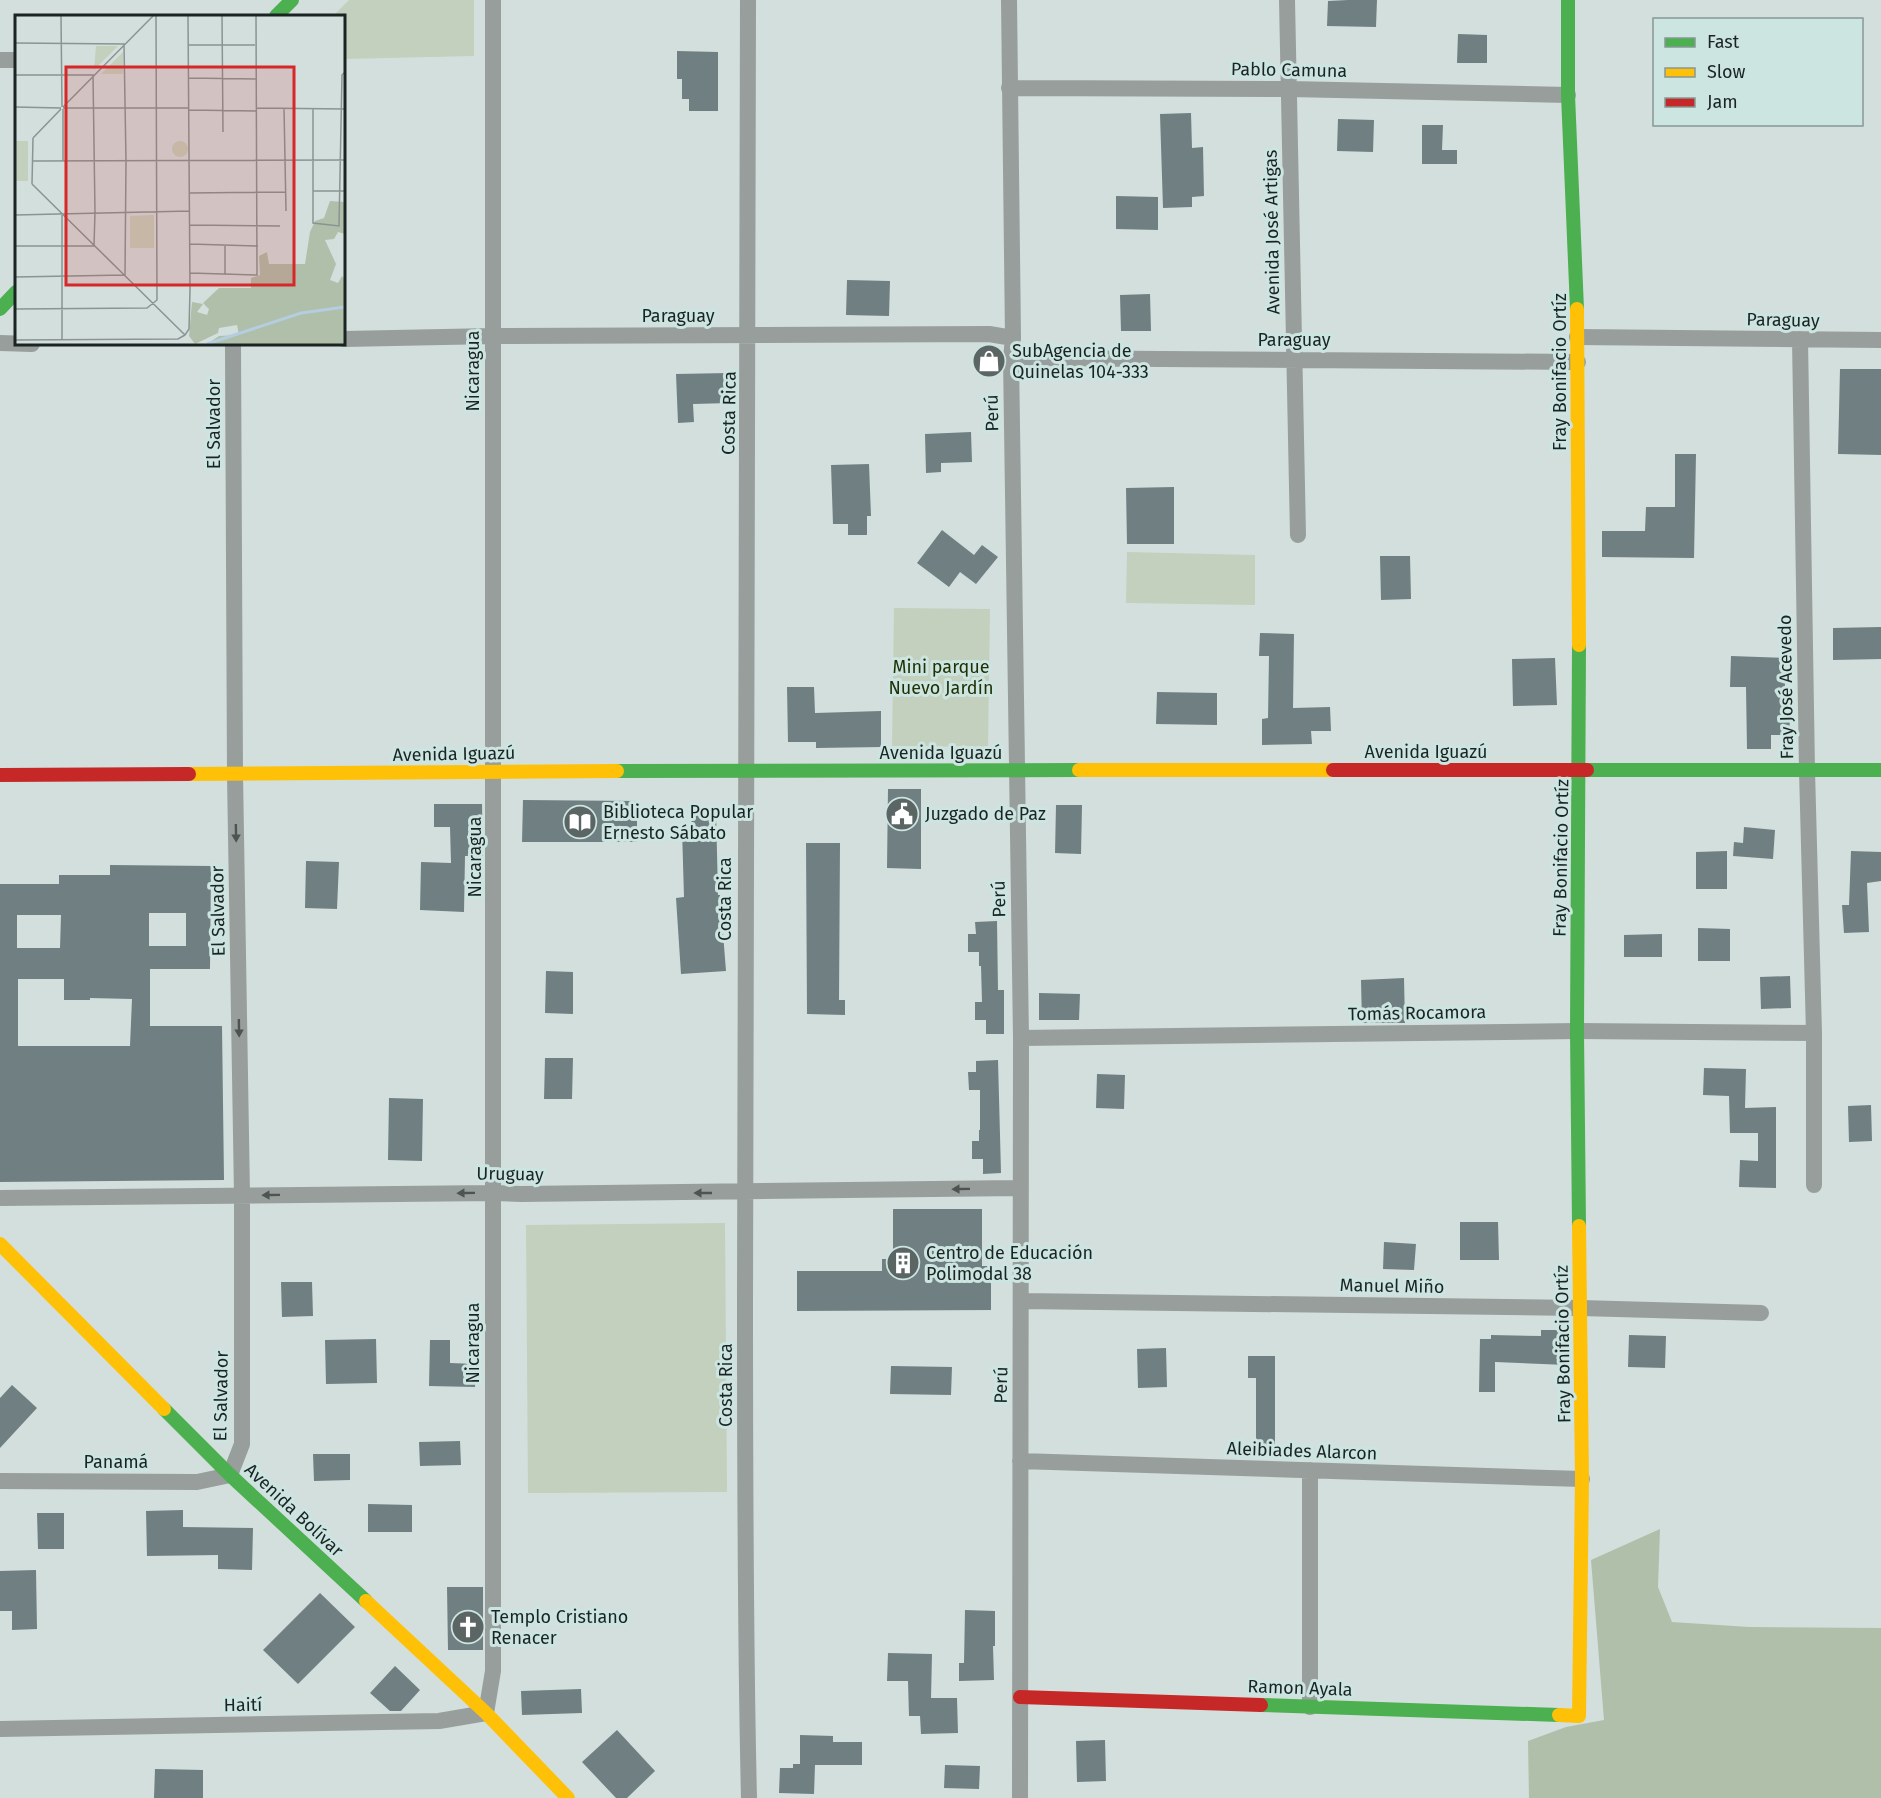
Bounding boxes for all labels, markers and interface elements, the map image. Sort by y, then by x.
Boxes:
inset map [15,15,345,345]
legend [1653,18,1863,126]
text: Fast [1707,31,1740,53]
street label: Pablo Camuna [1231,58,1347,82]
text: Slow [1707,61,1746,83]
text: Jam [1707,91,1738,113]
street label: Avenida José Artigas [1260,149,1284,315]
street label: Fray Bonifacio Ortíz [1549,293,1571,451]
street label: Paraguay [641,305,715,327]
street label: Paraguay [1746,308,1820,332]
street label: Paraguay [1257,329,1331,351]
street label: Nicaragua [462,331,484,411]
place label: SubAgencia de Quinelas 104-333 [1012,340,1149,383]
shop icon: SubAgencia de Quinelas 104-333 [971,343,1007,379]
street label: Costa Rica [717,371,741,455]
street label: El Salvador [203,379,225,469]
street label: Perú [981,394,1003,432]
street label: Fray José Acevedo [1774,614,1798,760]
park label: Mini parque Nuevo Jardín [889,656,993,699]
street label: Avenida Iguazú [1365,741,1487,763]
street label: Avenida Iguazú [392,742,516,766]
street label: Avenida Iguazú [880,742,1002,764]
street label: Fray Bonifacio Ortíz [1549,779,1573,937]
public building icon: Juzgado de Paz [884,796,920,832]
place label: Biblioteca Popular Ernesto Sábato [603,801,753,844]
place label: Juzgado de Paz [925,803,1046,825]
library icon: Biblioteca Popular Ernesto Sábato [562,804,598,840]
street label: Nicaragua [464,817,486,897]
one-way arrow [231,824,241,843]
street label: Costa Rica [714,857,736,941]
street label: El Salvador [206,865,230,957]
street label: Perú [988,880,1010,918]
street label: Tomás Rocamora [1348,1001,1486,1025]
one-way arrow [235,1019,244,1038]
street label: Uruguay [476,1162,544,1186]
one-way arrow [952,1184,971,1194]
one-way arrow [457,1188,476,1198]
one-way arrow [694,1188,713,1198]
one-way arrow [262,1190,281,1200]
place label: Centro de Educación Polimodal 38 [926,1242,1093,1285]
building icon: Centro de Educación Polimodal 38 [885,1245,921,1281]
street label: Fray Bonifacio Ortíz [1551,1265,1575,1423]
street label: Manuel Miño [1339,1274,1445,1298]
street label: Nicaragua [462,1303,484,1383]
street label: Costa Rica [715,1343,737,1427]
street label: El Salvador [209,1350,233,1442]
street label: Perú [990,1366,1012,1404]
street label: Aleibiades Alarcon [1226,1437,1378,1465]
street label: Panamá [84,1451,148,1473]
street label: Avenida Bolívar [240,1459,348,1561]
place label: Templo Cristiano Renacer [491,1606,628,1649]
church icon: Templo Cristiano Renacer [450,1609,486,1645]
street label: Ramon Ayala [1247,1675,1353,1701]
street label: Haití [223,1694,263,1716]

